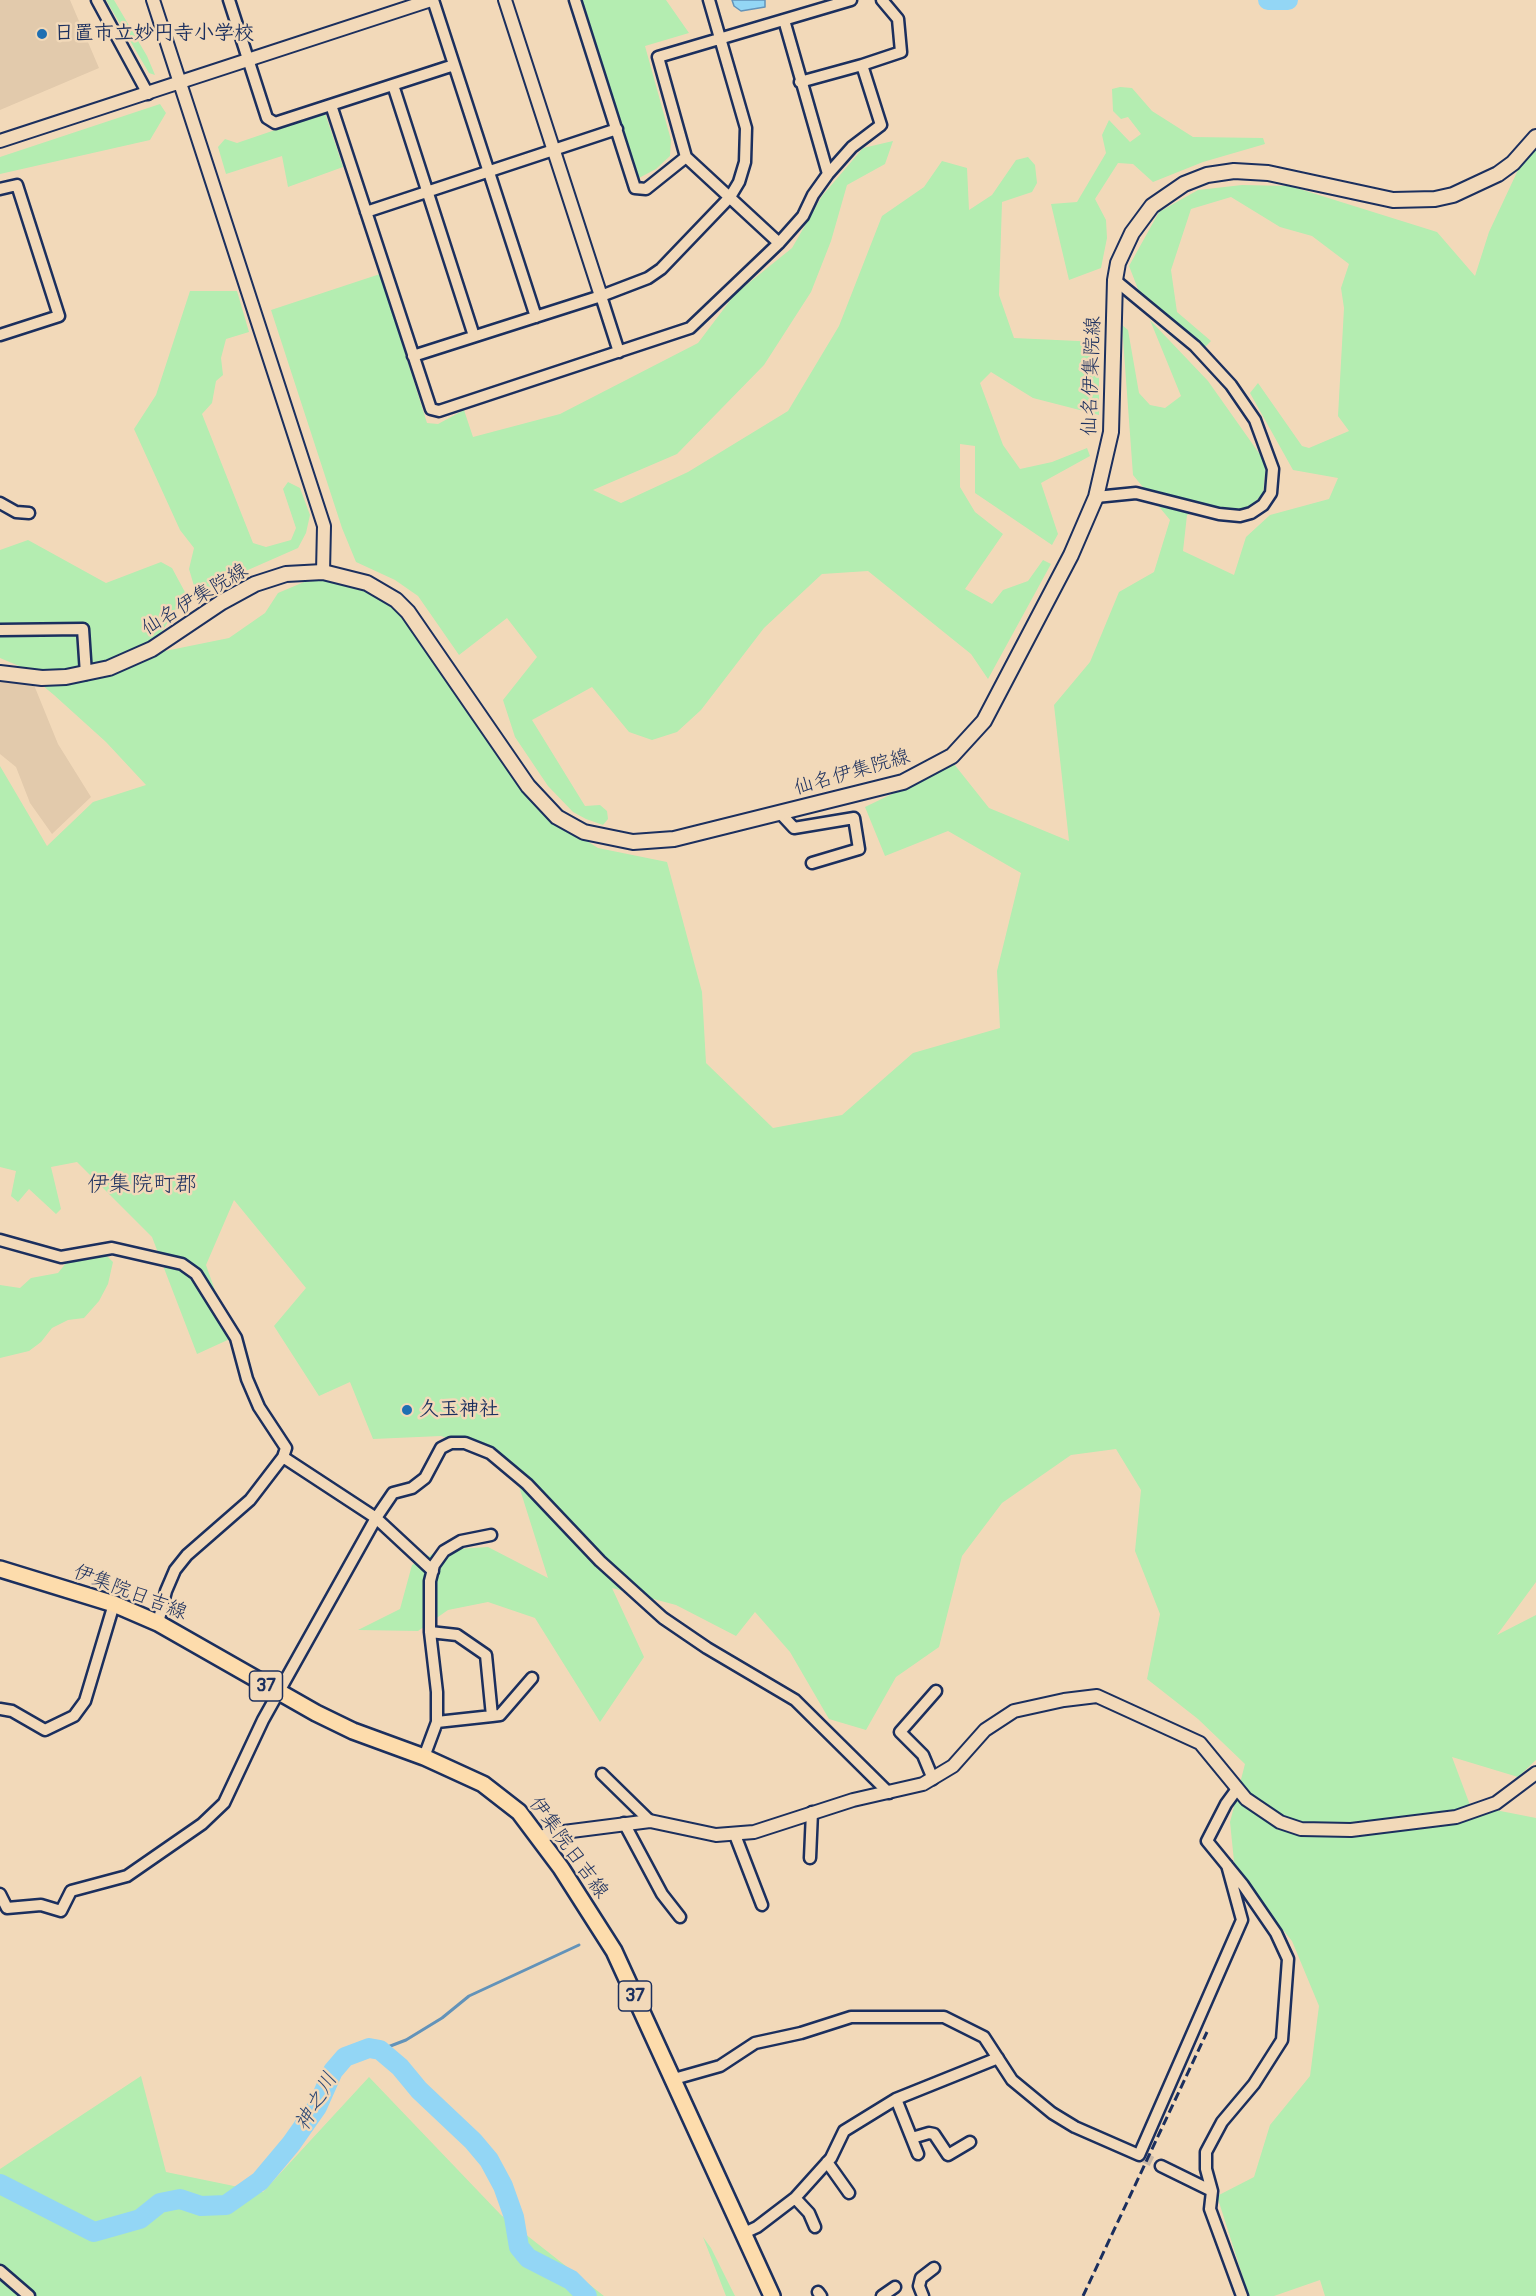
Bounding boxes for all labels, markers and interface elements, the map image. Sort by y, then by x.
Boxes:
place label: 日置市立妙円寺小学校 [54,22,254,46]
marker: 日置市立妙円寺小学校 [35,27,49,41]
street label: 仙名伊集院線 [1078,316,1106,436]
street label: 仙名伊集院線 [137,559,253,641]
street label: 仙名伊集院線 [791,745,913,801]
district label: 伊集院町郡 [87,1172,197,1198]
place label: 久玉神社 [419,1398,499,1422]
marker: 久玉神社 [400,1403,414,1417]
street label: 伊集院日吉線 [70,1560,190,1626]
road number: 37 [250,1671,282,1701]
street label: 伊集院日吉線 [523,1792,613,1904]
road number: 37 [618,1981,652,2011]
water label: 神之川 [290,2068,344,2136]

